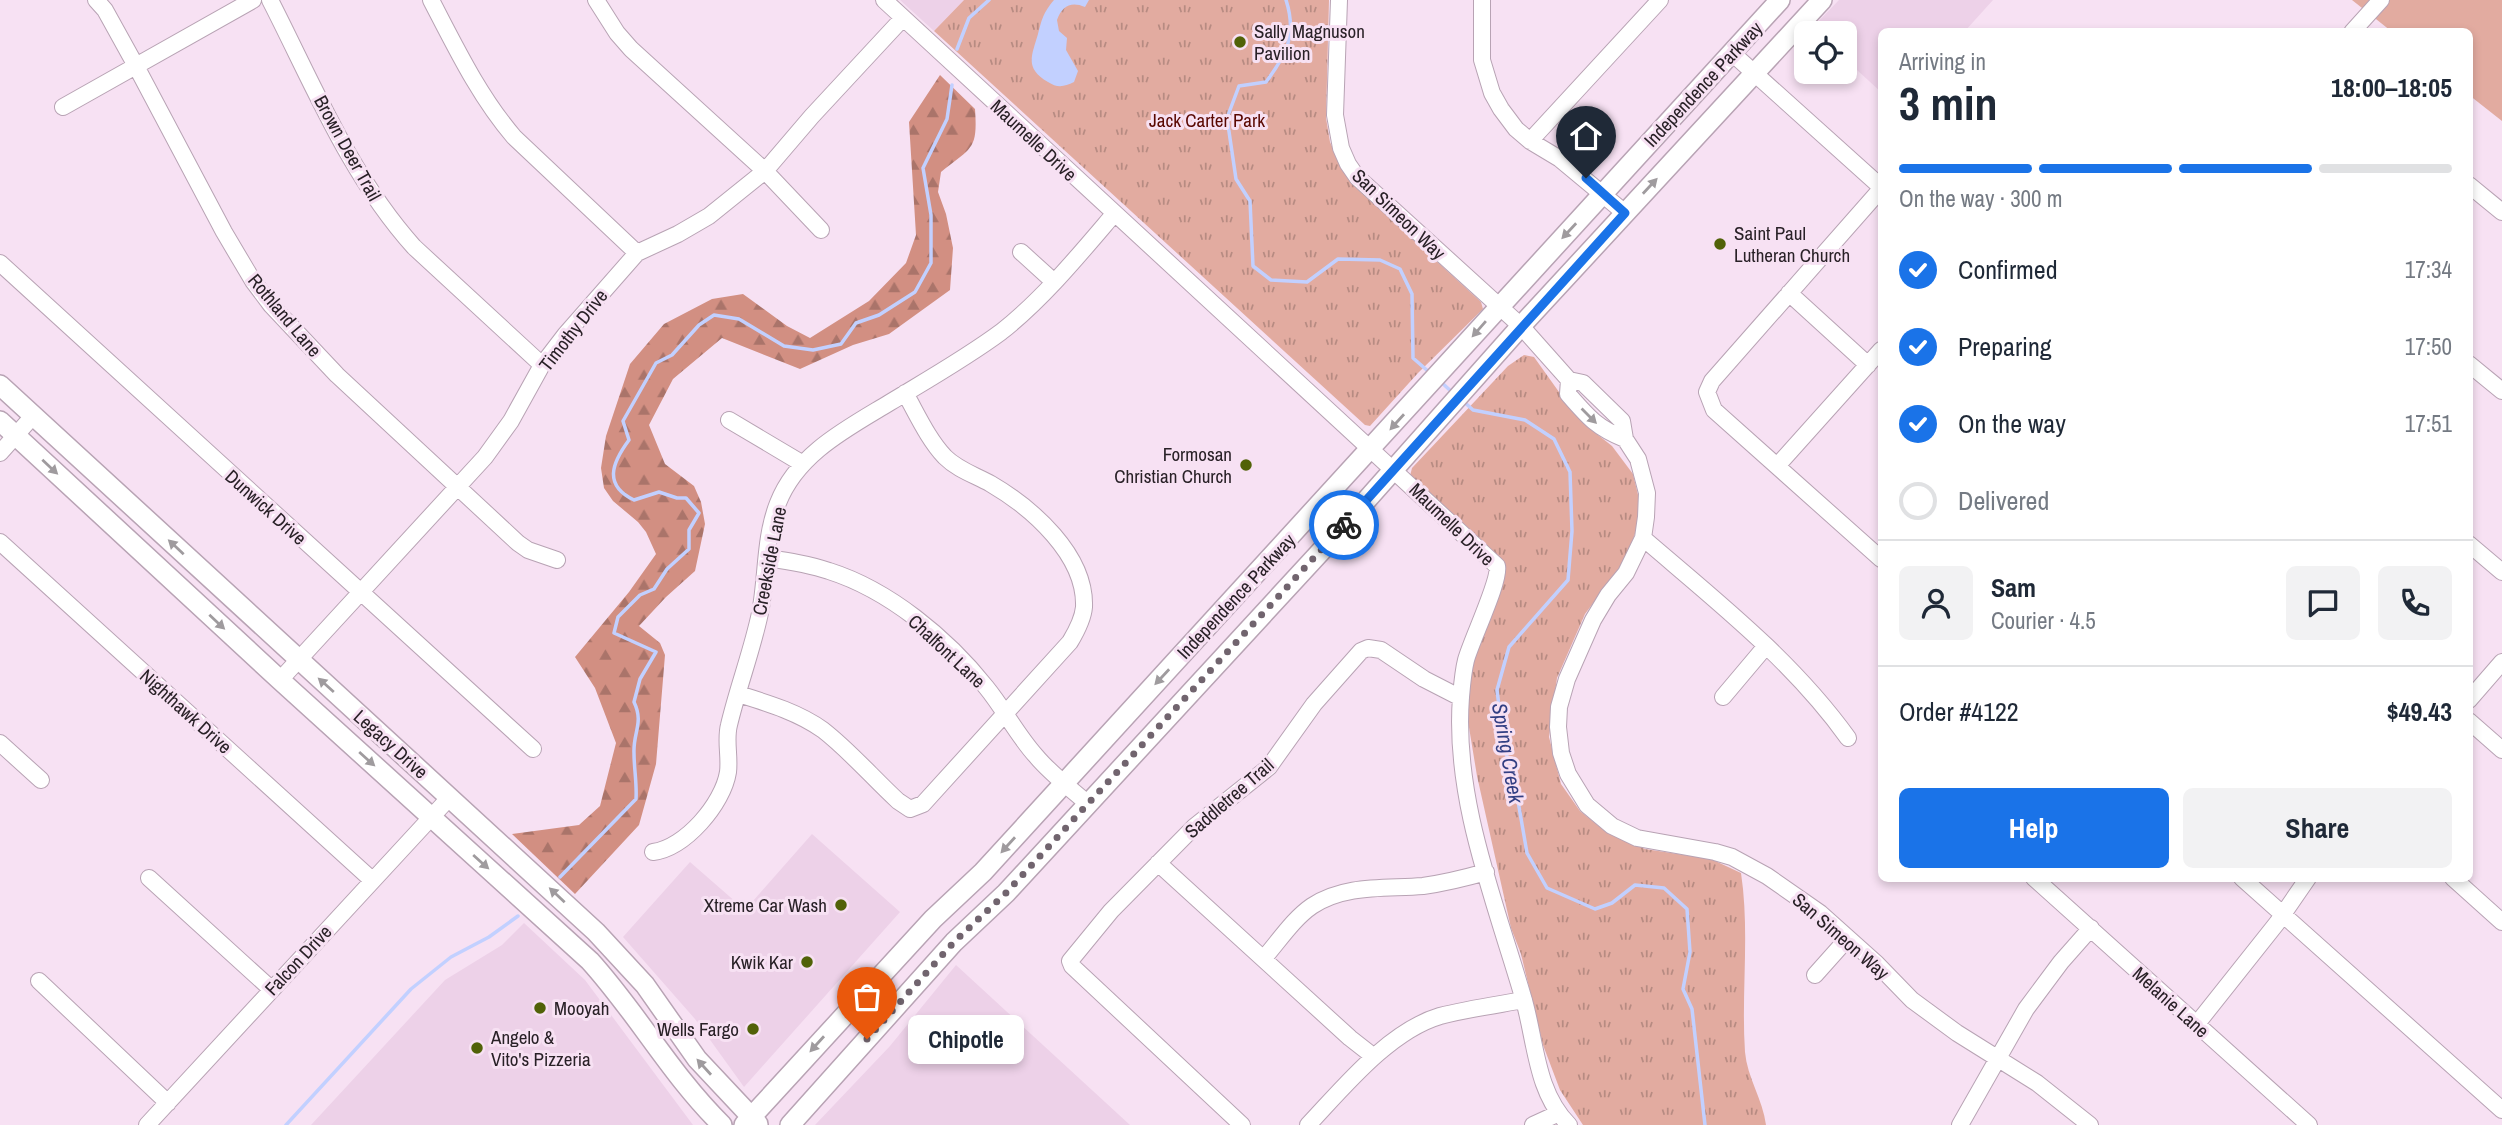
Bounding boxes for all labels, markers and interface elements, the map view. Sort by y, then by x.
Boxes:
street label: Independence Parkway [1638,15,1768,152]
place label: Sally Magnuson Pavilion [1254,18,1365,66]
map controls [1794,21,1857,84]
button: locate [1794,21,1857,84]
marker: Sally Magnuson Pavilion [1232,34,1248,50]
text: Arriving in [1899,46,1986,77]
text: 18:00–18:05 [2331,70,2452,105]
text: 3 min [1899,72,1998,134]
street label: Brown Deer Trail [308,91,388,205]
street label: Maumelle Drive [985,93,1083,187]
pin [1556,106,1616,178]
park label: Jack Carter Park [1149,107,1265,133]
icon: home [1567,117,1605,155]
street label: San Simeon Way [1347,163,1452,265]
one-way arrow [1642,177,1658,195]
text: On the way · 300 m [1899,183,2063,214]
place label: Saint Paul Lutheran Church [1734,220,1850,268]
one-way arrow [1561,222,1577,239]
marker: Saint Paul Lutheran Church [1712,236,1728,252]
icon: check [1899,251,1937,289]
text: Confirmed [1958,252,2058,287]
text: 17:34 [2405,254,2452,285]
street label: Rothland Lane [242,268,328,362]
street label: Timothy Drive [533,284,613,376]
one-way arrow [1471,320,1487,338]
icon: check [1899,328,1937,366]
text: Preparing [1958,329,2052,364]
text: 17:50 [2405,331,2452,362]
icon: check [1899,405,1937,443]
text: On the way [1958,406,2066,441]
one-way arrow [1580,408,1597,424]
text: 17:51 [2405,408,2452,439]
one-way arrow [1389,413,1405,430]
place label: Formosan Christian Church [1114,441,1232,489]
marker: Formosan Christian Church [1238,457,1254,473]
one-way arrow [41,459,59,475]
street label: Dunwick Drive [220,463,312,551]
street label: Maumelle Drive [1404,477,1500,571]
text: Delivered [1958,483,2049,518]
courier [1309,490,1379,560]
street label: Creekside Lane [746,505,792,617]
icon: bike [1325,506,1363,544]
street label: Independence Parkway [1171,527,1301,664]
one-way arrow [167,539,185,555]
button: person [1899,566,1973,640]
button: chat [2286,566,2360,640]
button: phone [2378,566,2452,640]
text: Sam [1991,570,2036,605]
text: Courier · 4.5 [1991,605,2096,636]
street label: Chalfont Lane [903,608,991,694]
one-way arrow [208,613,225,629]
street label: Nighthawk Drive [135,663,237,759]
one-way arrow [1154,668,1170,685]
one-way arrow [317,677,335,693]
text: Order #4122 [1899,694,2019,729]
text: $49.43 [2387,694,2452,729]
water label: Spring Creek [1485,701,1531,807]
street label: Legacy Drive [348,704,434,784]
one-way arrow [358,750,375,766]
street label: Saddletree Trail [1179,752,1279,844]
button: Help [1899,788,2169,868]
button: Share [2183,788,2452,868]
one-way arrow [1001,836,1016,853]
one-way arrow [472,854,489,870]
one-way arrow [548,887,566,903]
street label: San Simeon Way [1787,887,1895,986]
place label: Xtreme Car Wash [704,892,827,918]
marker: Xtreme Car Wash [833,897,849,913]
street label: Falcon Drive [259,919,337,1001]
place label: Kwik Kar [731,949,794,975]
marker: Kwik Kar [799,954,815,970]
street label: Melanie Lane [2127,961,2215,1043]
pin [837,967,897,1039]
icon: bag [848,978,886,1016]
place label: Mooyah [554,995,609,1021]
marker: Mooyah [532,1000,548,1016]
callout: Chipotle [909,1014,1024,1064]
place label: Wells Fargo [657,1016,739,1042]
marker: Wells Fargo [745,1021,761,1037]
place label: Angelo & Vito's Pizzeria [490,1024,591,1072]
text: Chipotle [928,1024,1004,1055]
one-way arrow [809,1035,825,1053]
marker: Angelo & Vito's Pizzeria [469,1040,485,1056]
one-way arrow [697,1059,713,1076]

